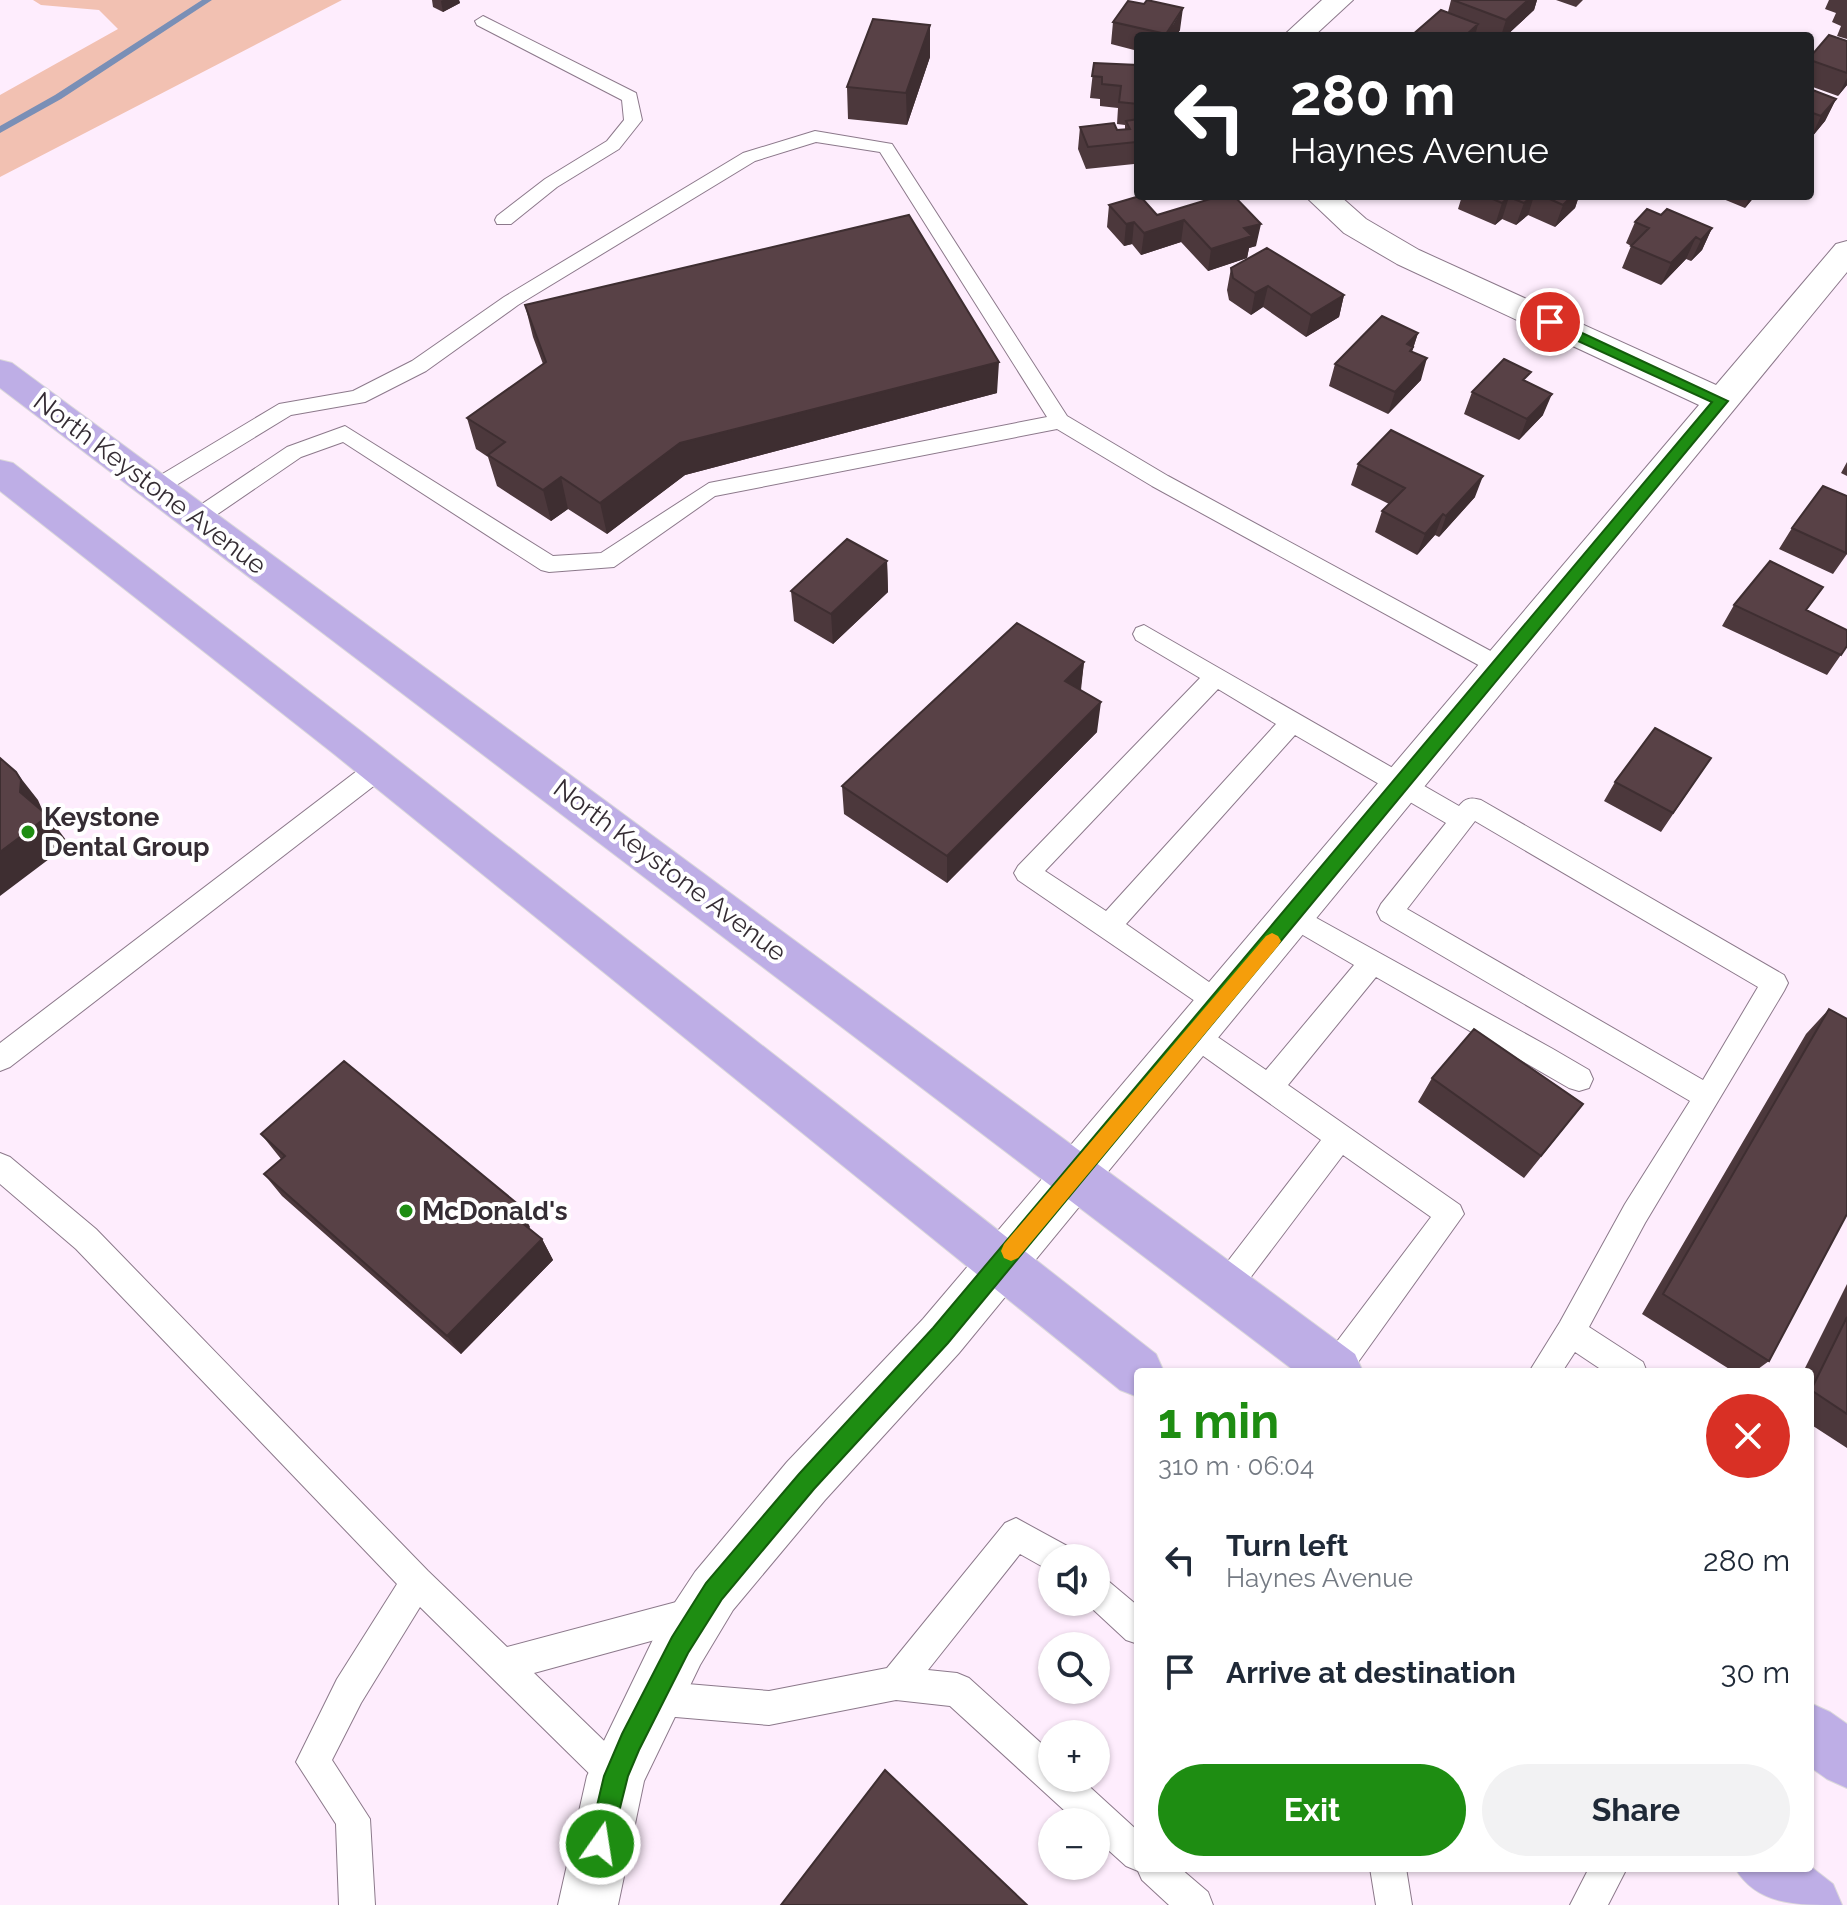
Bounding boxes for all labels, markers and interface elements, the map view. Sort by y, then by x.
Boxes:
text: 280 m [1290,62,1455,128]
icon: left [1158,64,1262,168]
text: Haynes Avenue [1290,129,1549,171]
pin [1516,288,1584,356]
icon: arrive [1528,300,1572,344]
street label: North Keystone Avenue [28,386,272,580]
street label: North Keystone Avenue [548,773,792,967]
place label: Keystone Dental Group [44,802,210,862]
marker: Keystone Dental Group [19,823,37,841]
place label: McDonald's [422,1196,568,1226]
marker: McDonald's [397,1202,415,1220]
text: 1 min [1158,1393,1279,1449]
button: close [1706,1394,1790,1478]
text: 310 m · 06:04 [1158,1451,1314,1481]
text: Turn left [1226,1528,1348,1563]
icon: left [1158,1538,1202,1582]
text: 280 m [1703,1543,1790,1578]
map controls [1038,1544,1110,1880]
button: sound [1038,1544,1110,1616]
text: Haynes Avenue [1226,1563,1413,1593]
button: search [1038,1632,1110,1704]
icon: arrive [1158,1650,1202,1694]
text: Arrive at destination [1226,1655,1516,1690]
text: 30 m [1720,1655,1790,1690]
button: + [1038,1720,1110,1792]
button: Exit [1158,1764,1466,1856]
button: Share [1482,1764,1790,1856]
position arrow [558,1802,642,1886]
button: − [1038,1808,1110,1880]

